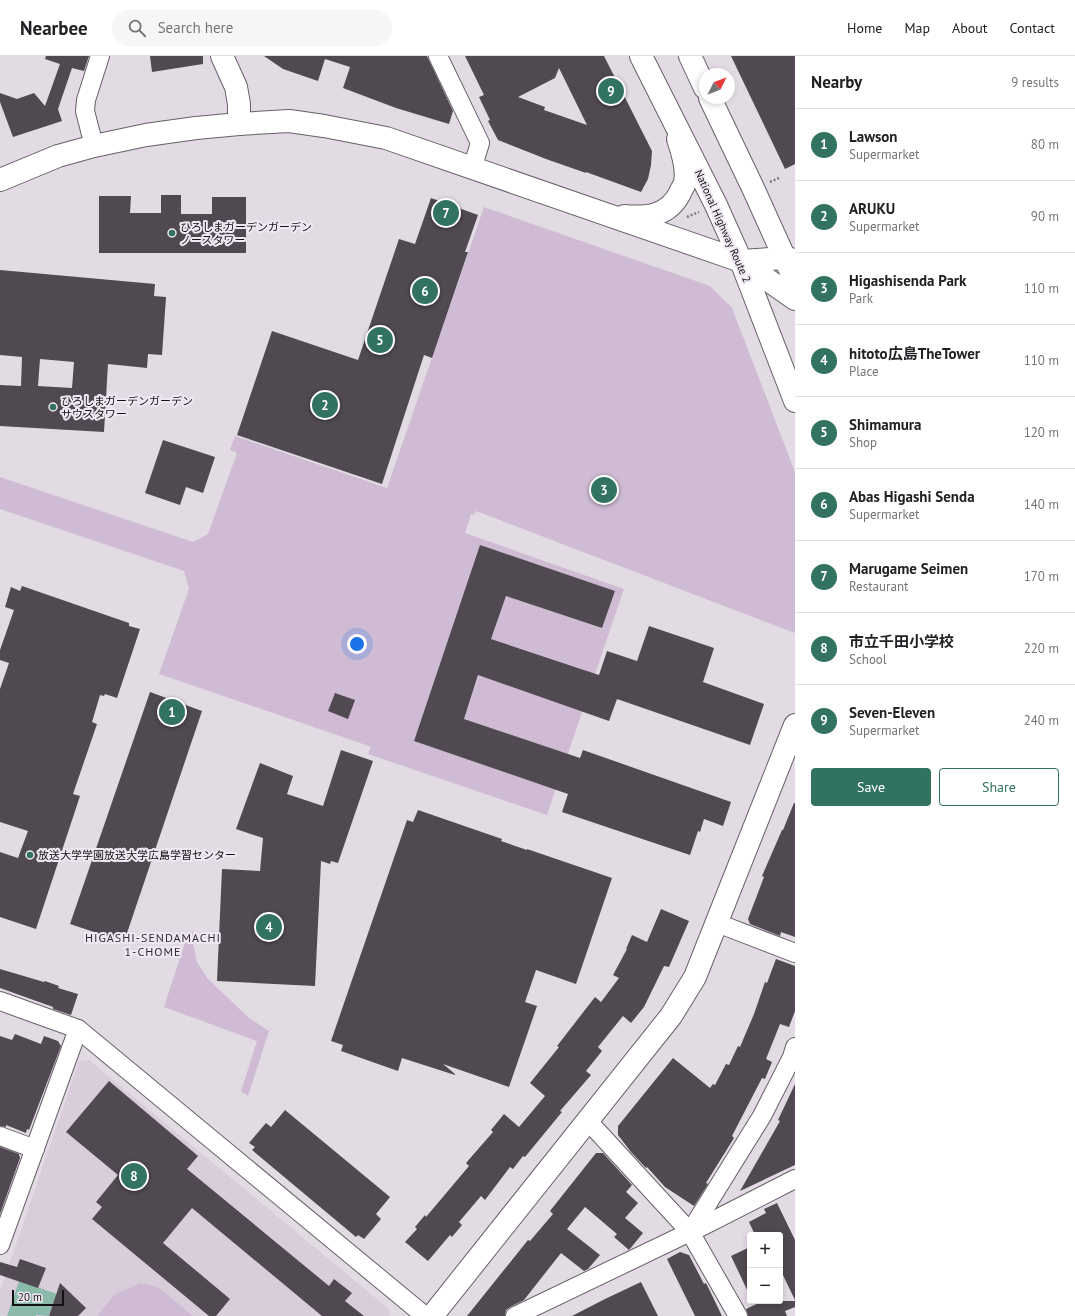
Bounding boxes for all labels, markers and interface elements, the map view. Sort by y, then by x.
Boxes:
search box [112,10,392,46]
text: Nearbee [20,16,88,40]
icon: search [126,17,148,39]
text: Search here [158,18,233,37]
text: Home [847,19,882,37]
text: Map [904,19,930,37]
text: About [952,19,988,37]
text: Contact [1010,19,1055,37]
north arrow [699,68,735,104]
text: Nearby [811,71,862,93]
text: 9 results [1011,74,1059,91]
pin: 9 [598,76,624,106]
text: Lawson [849,127,898,146]
text: 1 [820,136,828,153]
text: 80 m [1031,136,1059,153]
text: Supermarket [849,146,919,163]
street label: National Highway Route 2 [692,167,754,285]
pin: 7 [433,198,459,228]
text: ARUKU [849,199,895,218]
text: 2 [820,208,828,225]
text: 90 m [1031,208,1059,225]
text: Supermarket [849,218,919,235]
place label: ひろしまガーデンガーデン ノースタワー [180,220,312,247]
marker: ひろしまガーデンガーデン ノースタワー [167,228,177,238]
text: Higashisenda Park [849,271,966,290]
pin: 6 [412,276,438,306]
text: 3 [820,280,828,297]
text: 110 m [1024,280,1059,297]
text: Park [849,290,873,307]
pin: 5 [367,325,393,355]
text: hitoto広島TheTower [849,344,980,363]
text: 4 [820,352,828,369]
text: 110 m [1024,352,1059,369]
text: Place [849,363,879,380]
pin: 2 [312,390,338,420]
place label: ひろしまガーデンガーデン サウスタワー [61,394,193,421]
marker: ひろしまガーデンガーデン サウスタワー [48,402,58,412]
text: Shimamura [849,415,922,434]
text: 5 [820,424,828,441]
text: 120 m [1024,424,1059,441]
text: Shop [849,434,877,451]
pin: 3 [591,475,617,505]
text: Abas Higashi Senda [849,487,975,506]
text: 6 [820,496,828,513]
text: 140 m [1024,496,1059,513]
text: Supermarket [849,506,919,523]
text: Marugame Seimen [849,559,968,578]
text: 7 [820,568,828,585]
text: 170 m [1024,568,1059,585]
text: Restaurant [849,578,908,595]
text: 市立千田小学校 [849,632,954,651]
your location [347,634,367,654]
text: 8 [820,640,828,657]
text: 220 m [1024,640,1059,657]
text: School [849,651,887,668]
pin: 1 [159,697,185,727]
text: Seven-Eleven [849,703,935,722]
text: 9 [820,712,828,729]
text: 240 m [1024,712,1059,729]
text: Supermarket [849,722,919,739]
button: Save [811,768,931,806]
button: Share [939,768,1059,806]
place label: 放送大学学園放送大学広島学習センター [38,848,236,862]
marker: 放送大学学園放送大学広島学習センター [25,850,35,860]
pin: 4 [256,912,282,942]
district label: HIGASHI-SENDAMACHI 1-CHOME [85,930,221,959]
pin: 8 [121,1161,147,1191]
map controls [747,1232,783,1304]
button: + [747,1232,783,1268]
button: − [747,1268,783,1304]
scale bar [12,1288,64,1307]
text: 20 m [18,1290,42,1304]

